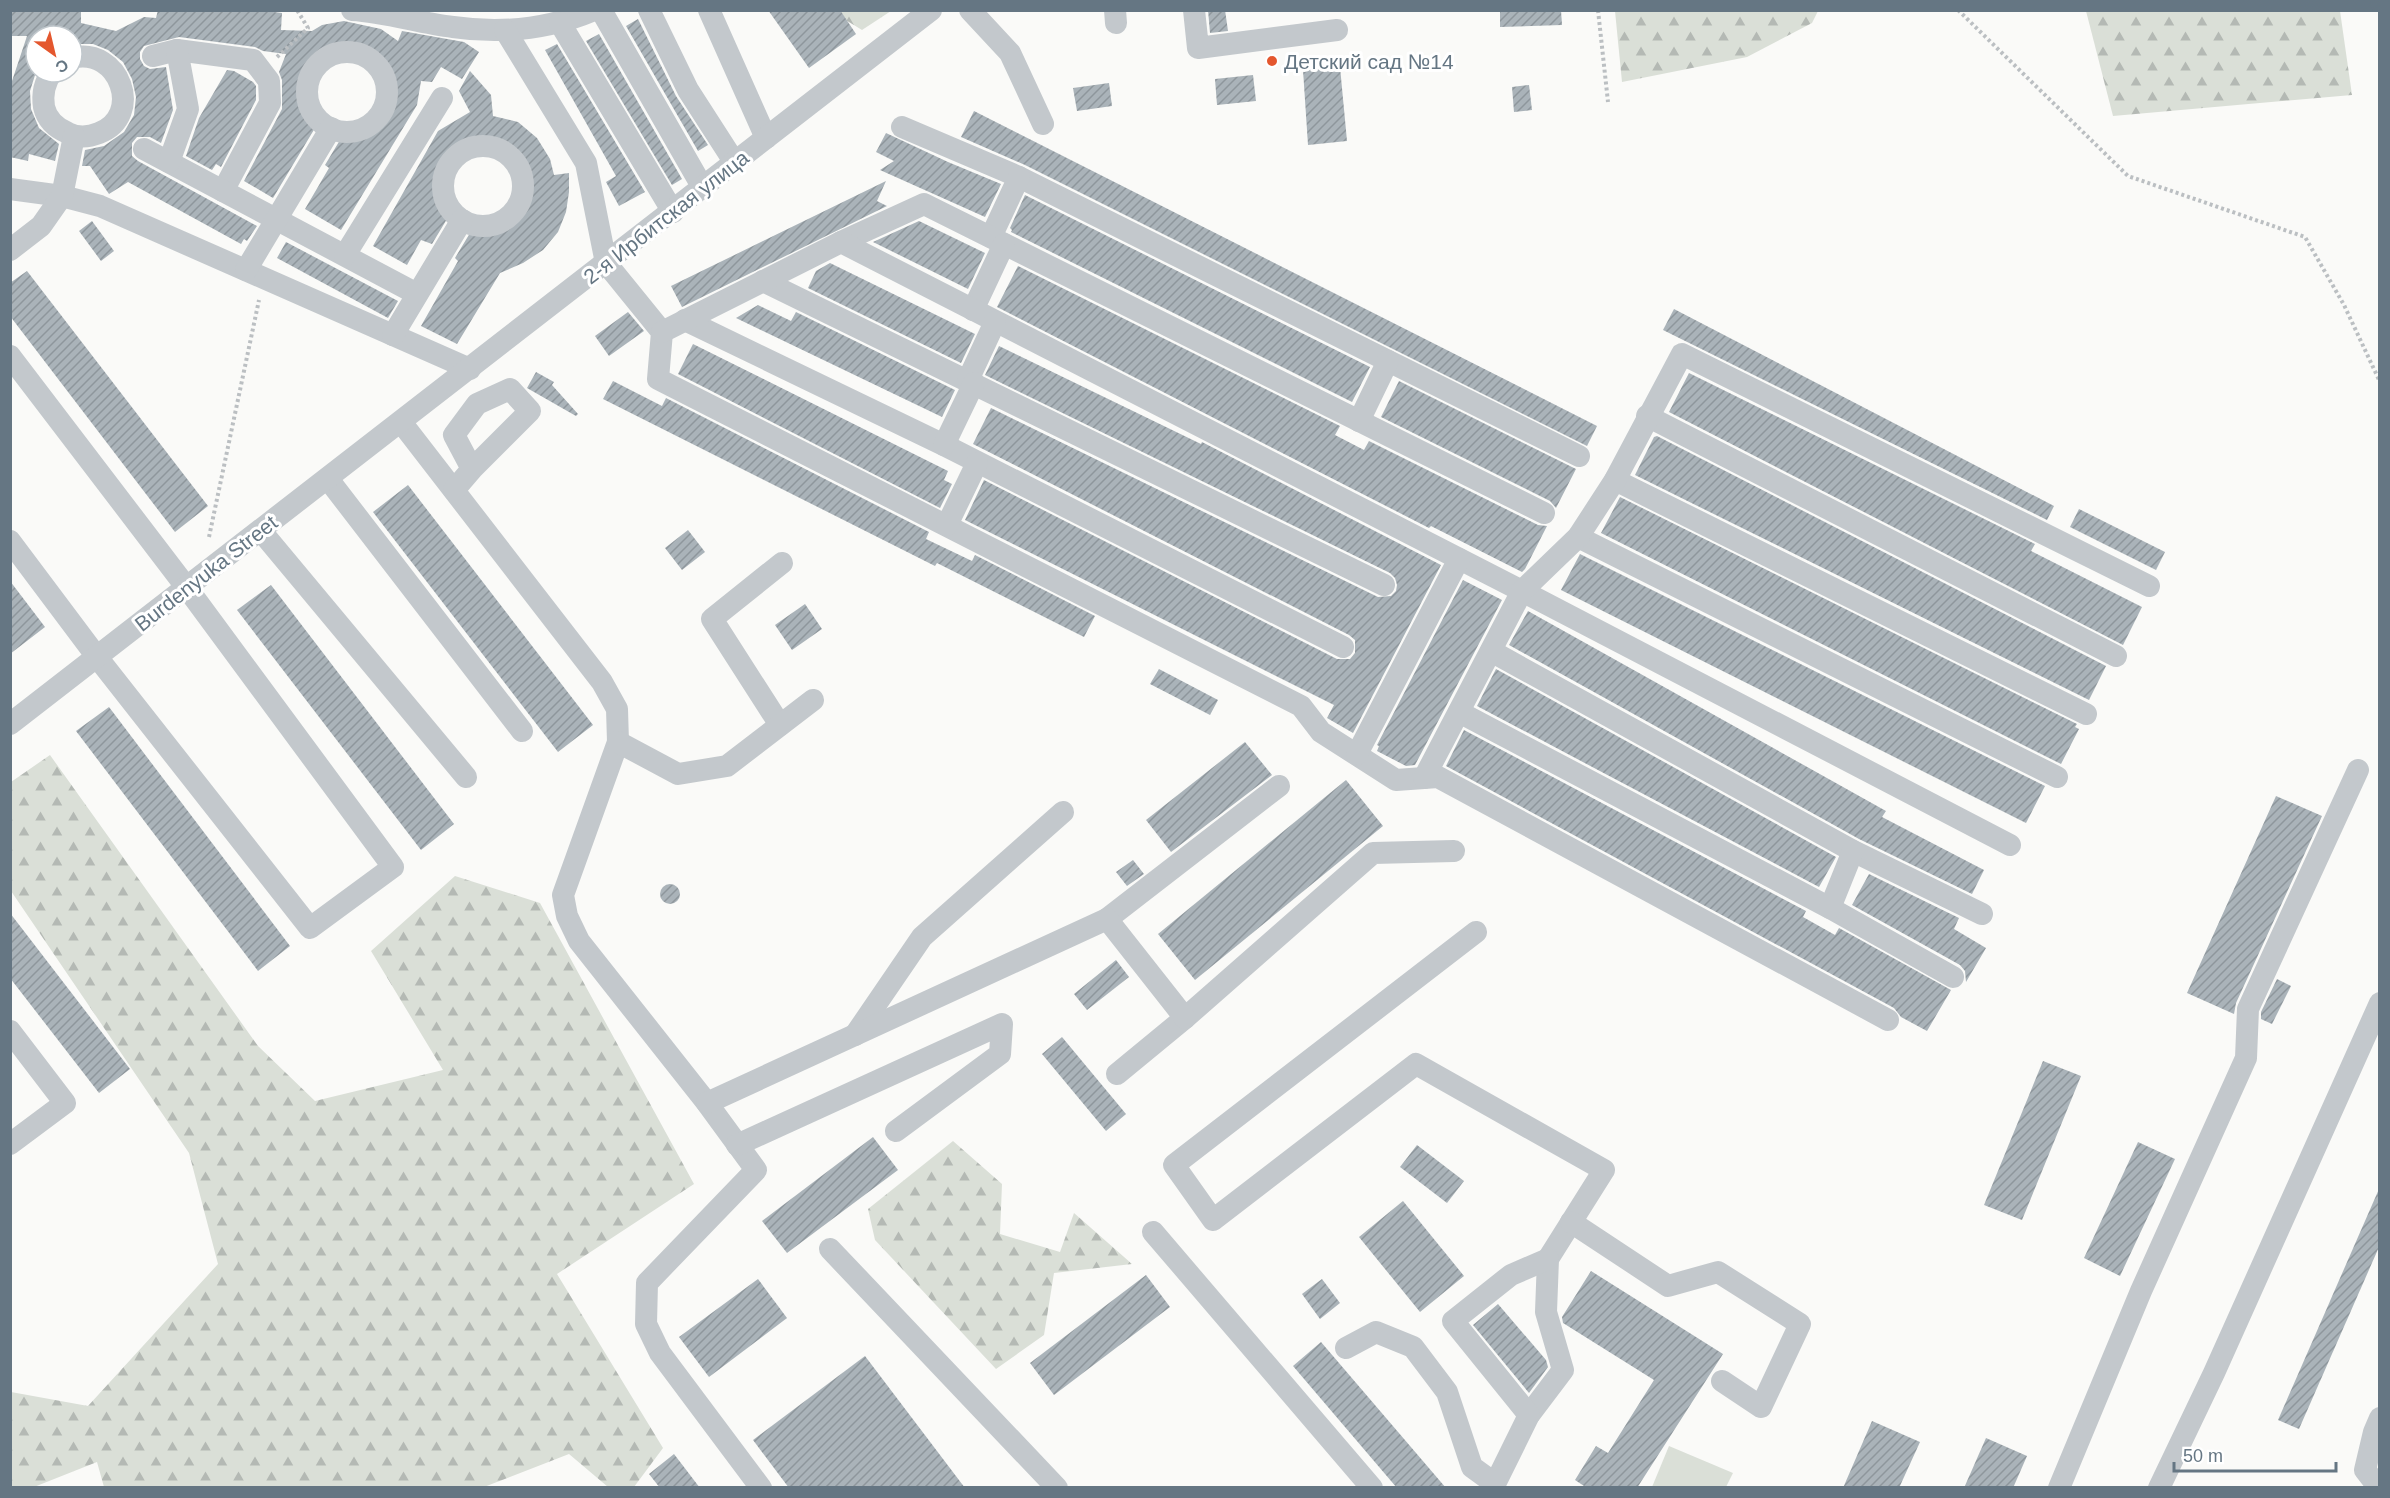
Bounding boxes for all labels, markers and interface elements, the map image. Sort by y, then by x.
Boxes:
north arrow [24,24,84,84]
place label: Детский сад №14 [1284,50,1454,73]
marker: Детский сад №14 [1265,54,1279,68]
text: С [52,56,72,77]
street label: 2-я Ирбитская улица [579,145,753,288]
street label: Burdenyuka Street [130,510,282,636]
scale bar [2174,1435,2336,1473]
text: 50 m [2183,1446,2223,1466]

